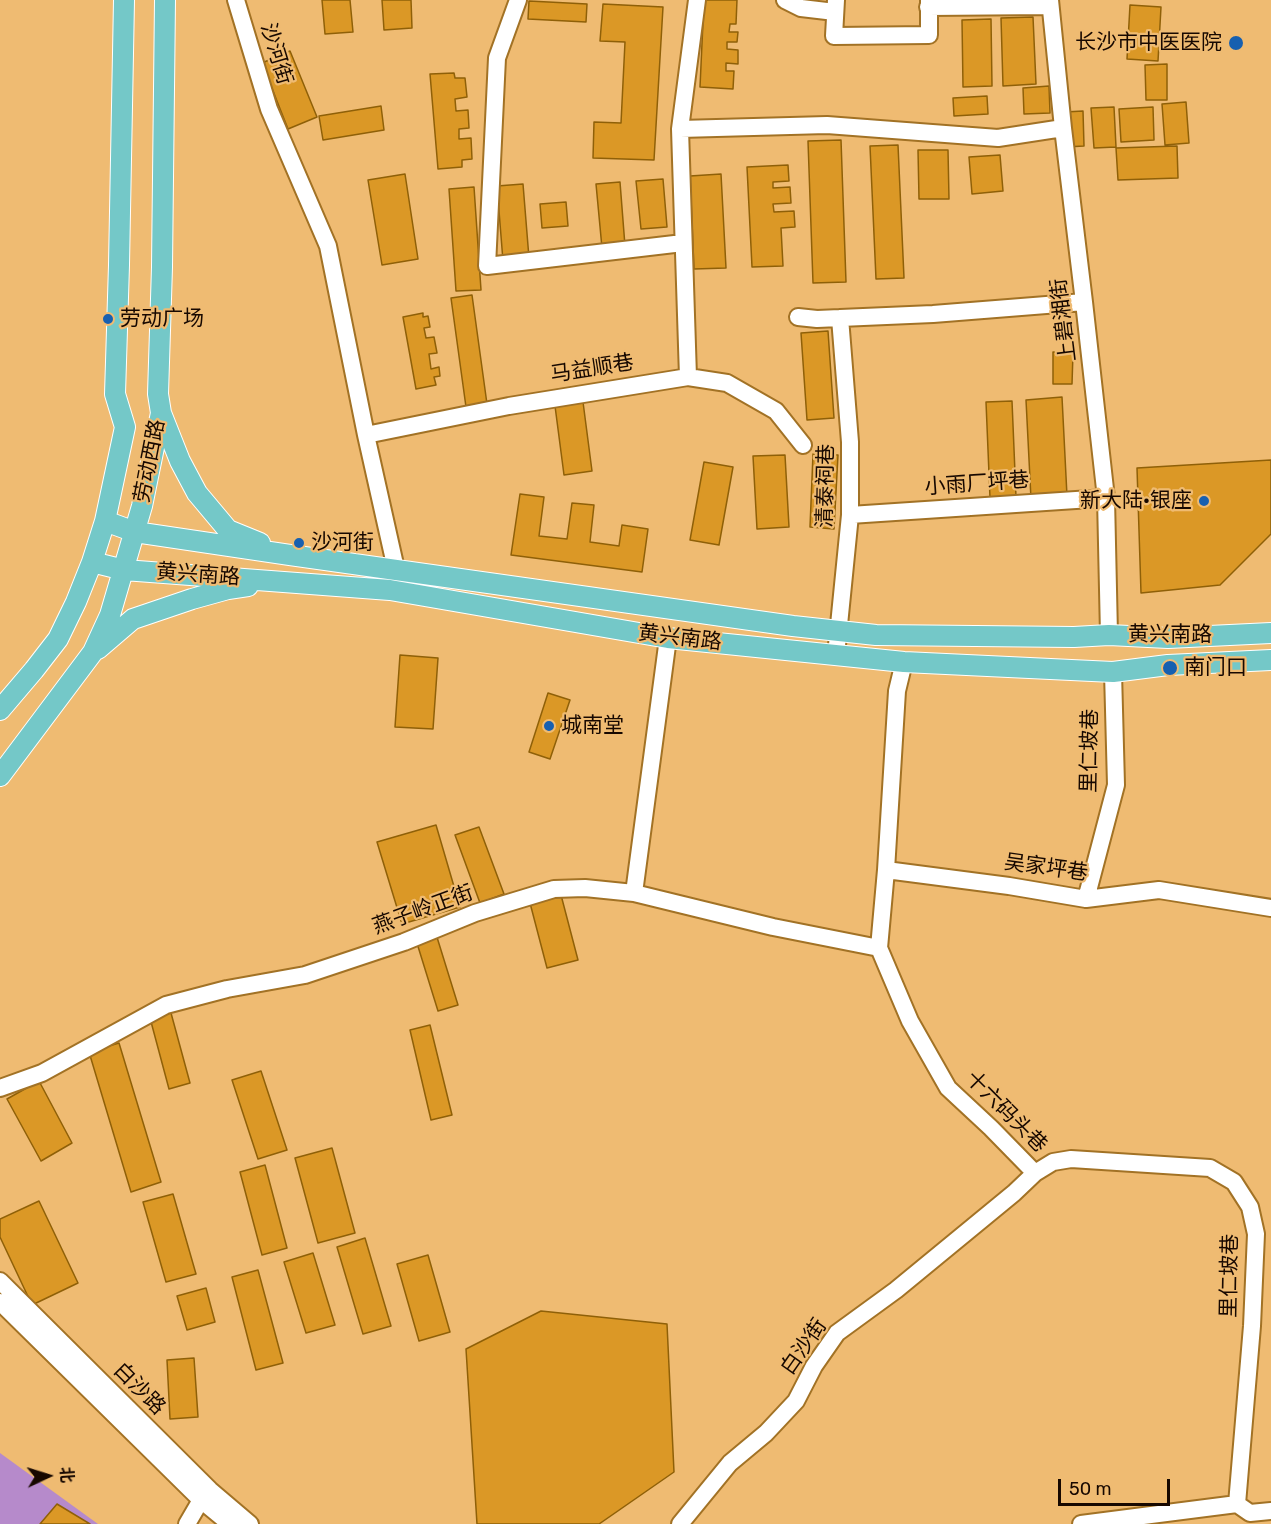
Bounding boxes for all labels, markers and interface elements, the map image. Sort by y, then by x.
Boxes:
street label: 沙河街 [255,20,297,88]
place label: 长沙市中医医院 [1075,30,1222,56]
marker: 长沙市中医医院 [1227,34,1245,52]
street label: 上碧湘街 [1046,277,1082,363]
place label: 劳动广场 [120,306,204,332]
marker: 劳动广场 [101,312,115,326]
street label: 马益顺巷 [549,350,635,388]
street label: 劳动西路 [130,417,170,505]
street label: 清泰祠巷 [813,444,839,528]
street label: 小雨厂坪巷 [924,468,1030,500]
place label: 新大陆·银座 [1080,488,1192,514]
marker: 新大陆·银座 [1197,494,1211,508]
place label: 沙河街 [311,530,374,556]
marker: 沙河街 [292,536,306,550]
street label: 黄兴南路 [155,560,241,590]
street label: 黄兴南路 [637,620,723,656]
street label: 黄兴南路 [1128,622,1212,648]
place label: 南门口 [1184,655,1247,681]
marker: 南门口 [1161,659,1179,677]
street label: 里仁坡巷 [1077,709,1103,793]
place label: 城南堂 [561,713,624,739]
marker: 城南堂 [542,719,556,733]
street label: 吴家坪巷 [1003,850,1089,886]
street label: 燕子岭正街 [369,880,477,940]
street label: 十六码头巷 [960,1066,1052,1158]
street label: 里仁坡巷 [1217,1234,1243,1318]
street label: 白沙街 [776,1314,832,1380]
street label: 白沙路 [108,1358,170,1420]
north arrow [18,1446,78,1506]
text: 北 [56,1466,76,1483]
scale bar [1061,1467,1174,1505]
text: 50 m [1069,1478,1112,1500]

